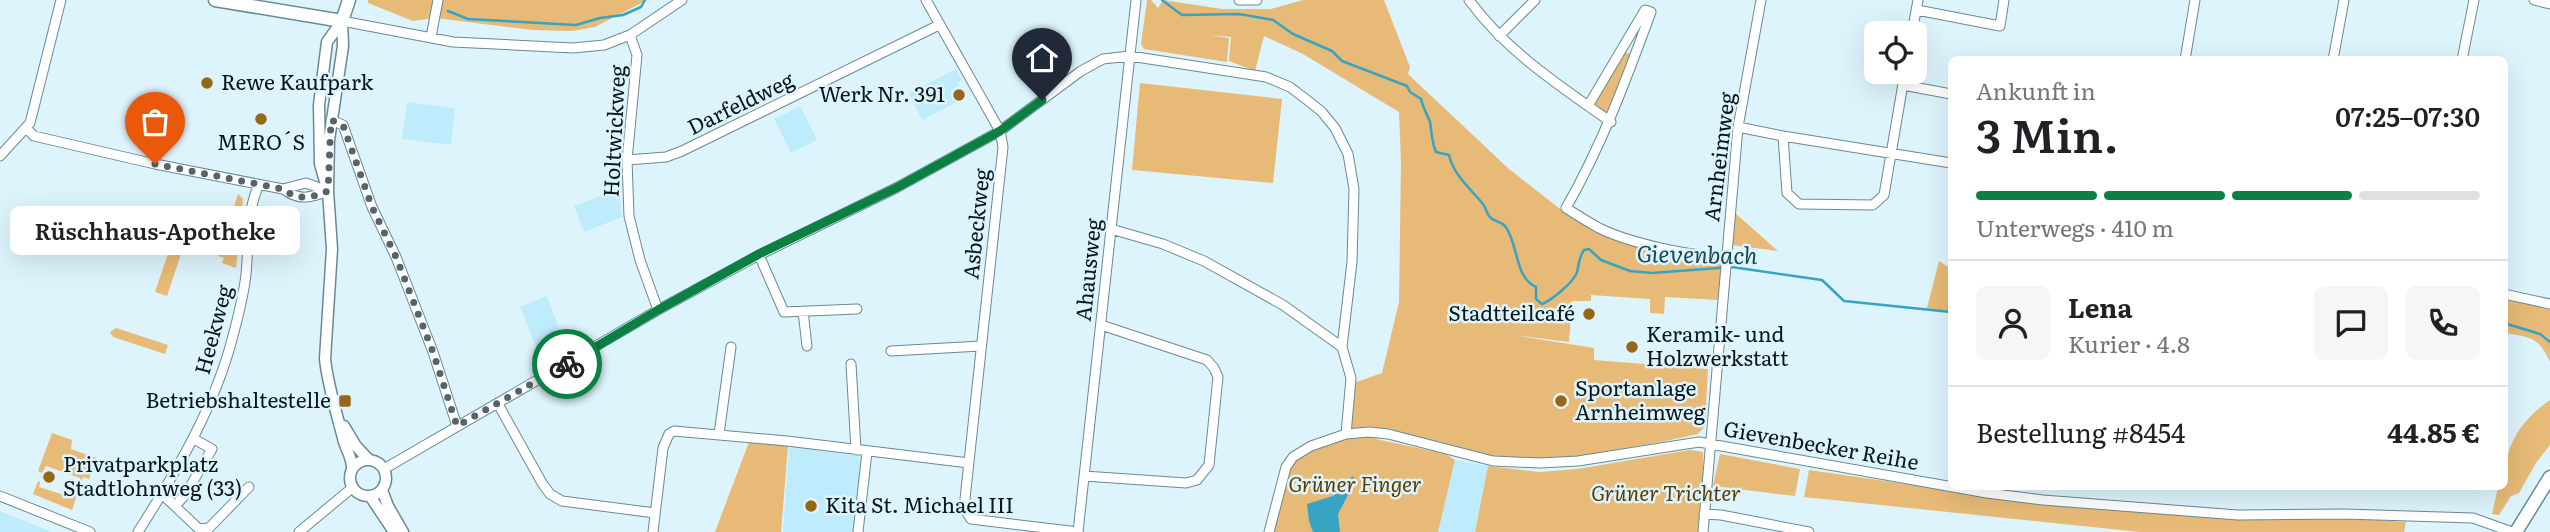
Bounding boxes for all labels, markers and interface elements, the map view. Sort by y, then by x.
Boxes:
map controls [1864,21,1927,84]
button: locate [1864,21,1927,84]
pin [1012,28,1072,100]
icon: home [1023,39,1061,77]
street label: Darfeldweg [681,62,799,141]
street label: Holtwickweg [594,64,631,198]
place label: Rewe Kaufpark [221,65,373,96]
text: Ankunft in [1976,73,2096,107]
marker: Rewe Kaufpark [199,75,215,91]
place label: Werk Nr. 391 [819,77,945,108]
marker: Werk Nr. 391 [951,87,967,103]
street label: Arnheimweg [1694,90,1741,223]
pin [125,92,185,164]
text: 07:25–07:30 [2335,96,2480,135]
text: 3 Min. [1976,99,2119,167]
icon: bag [136,103,174,141]
marker: MERO´S [253,111,269,127]
place label: MERO´S [217,125,305,156]
street label: Asbeckweg [953,166,996,281]
callout: Rüschhaus-Apotheke [10,206,300,255]
text: Unterwegs · 410 m [1976,210,2174,244]
text: Rüschhaus-Apotheke [34,213,276,247]
street label: Ahausweg [1066,216,1107,323]
water label: Gievenbach [1636,235,1758,271]
street label: Heekweg [185,281,238,378]
button: person [1976,286,2050,360]
button: chat [2314,286,2388,360]
button: phone [2406,286,2480,360]
text: Lena [2068,287,2132,326]
place label: Stadtteilcafé [1448,296,1575,327]
marker: Stadtteilcafé [1581,306,1597,322]
place label: Keramik- und Holzwerkstatt [1646,317,1789,372]
text: Kurier · 4.8 [2068,326,2190,360]
courier [532,329,602,399]
marker: Keramik- und Holzwerkstatt [1624,339,1640,355]
icon: bike [548,345,586,383]
place label: Sportanlage Arnheimweg [1575,371,1706,426]
place label: Betriebshaltestelle [145,383,331,414]
marker: Betriebshaltestelle [337,393,353,409]
marker: Sportanlage Arnheimweg [1553,393,1569,409]
street label: Gievenbecker Reihe [1721,411,1922,476]
text: Bestellung #8454 [1976,412,2185,451]
text: 44.85 € [2387,412,2480,451]
place label: Privatparkplatz Stadtlohnweg (33) [63,447,242,502]
park label: Grüner Finger [1288,467,1422,498]
marker: Privatparkplatz Stadtlohnweg (33) [41,469,57,485]
park label: Grüner Trichter [1591,476,1741,507]
place label: Kita St. Michael III [825,488,1014,519]
marker: Kita St. Michael III [803,498,819,514]

